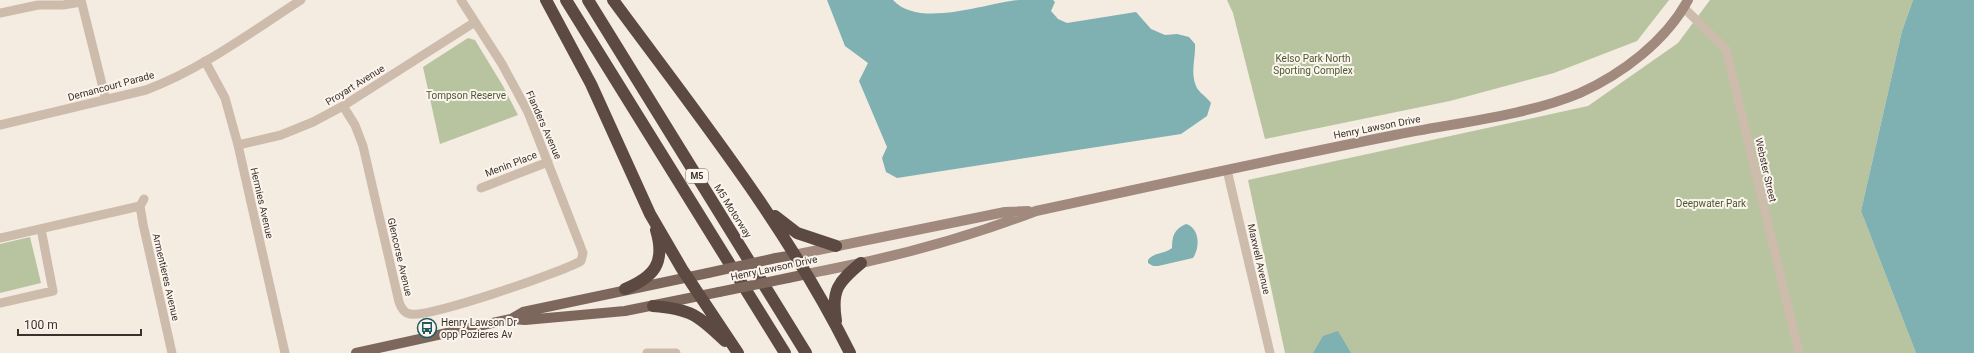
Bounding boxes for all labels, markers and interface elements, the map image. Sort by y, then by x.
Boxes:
park label: Kelso Park North Sporting Complex [1273,53,1353,76]
street label: Proyart Avenue [323,62,387,108]
street label: Dernancourt Parade [67,69,155,103]
street label: Flanders Avenue [524,89,564,161]
park label: Tompson Reserve [426,90,506,101]
street label: Henry Lawson Drive [1333,113,1421,141]
street label: Webster Street [1753,137,1779,203]
street label: Menin Place [483,149,539,179]
street label: Hermies Avenue [248,166,276,240]
road number: M5 [686,169,708,183]
street label: M5 Motorway [712,182,754,240]
park label: Deepwater Park [1676,198,1747,209]
street label: Glencorse Avenue [386,217,414,297]
street label: Maxwell Avenue [1246,223,1272,295]
street label: Armentieres Avenue [151,232,181,322]
street label: Henry Lawson Drive [730,253,818,283]
scale bar [18,311,141,337]
bus stop icon: Henry Lawson Dr opp Pozieres Av [416,317,438,339]
place label: Henry Lawson Dr opp Pozieres Av [441,317,517,340]
text: 100 m [24,318,58,332]

